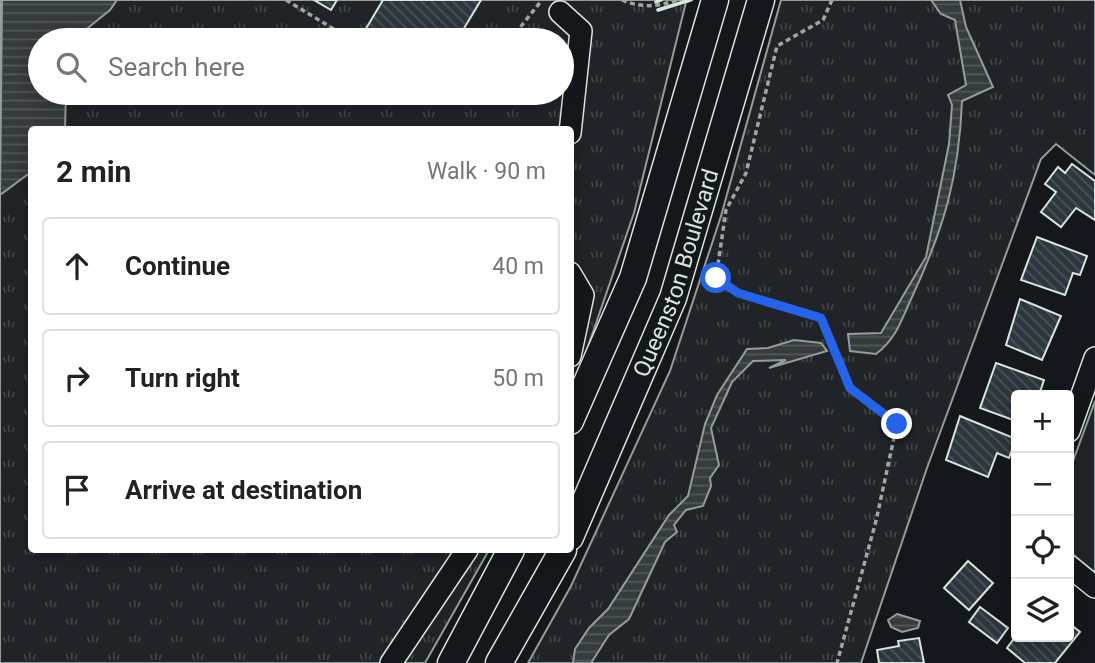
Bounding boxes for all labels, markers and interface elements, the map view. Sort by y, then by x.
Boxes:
search box [28,28,574,105]
icon: search [52,48,90,86]
text: Search here [108,52,245,82]
text: 2 min [56,154,131,189]
text: Walk · 90 m [427,158,546,185]
street label: Queenston Boulevard [627,166,724,381]
icon: ahead [58,247,96,285]
text: Continue [125,251,230,281]
text: 40 m [492,253,544,280]
route start [700,262,731,293]
icon: right [58,359,96,397]
text: Turn right [125,363,240,393]
text: 50 m [492,365,544,392]
map controls [1011,390,1074,642]
button: + [1011,390,1074,453]
route end [881,408,912,439]
button: − [1011,453,1074,516]
icon: arrive [58,471,96,509]
text: Arrive at destination [125,475,362,505]
button: locate [1011,516,1074,579]
button: layers [1011,579,1074,642]

